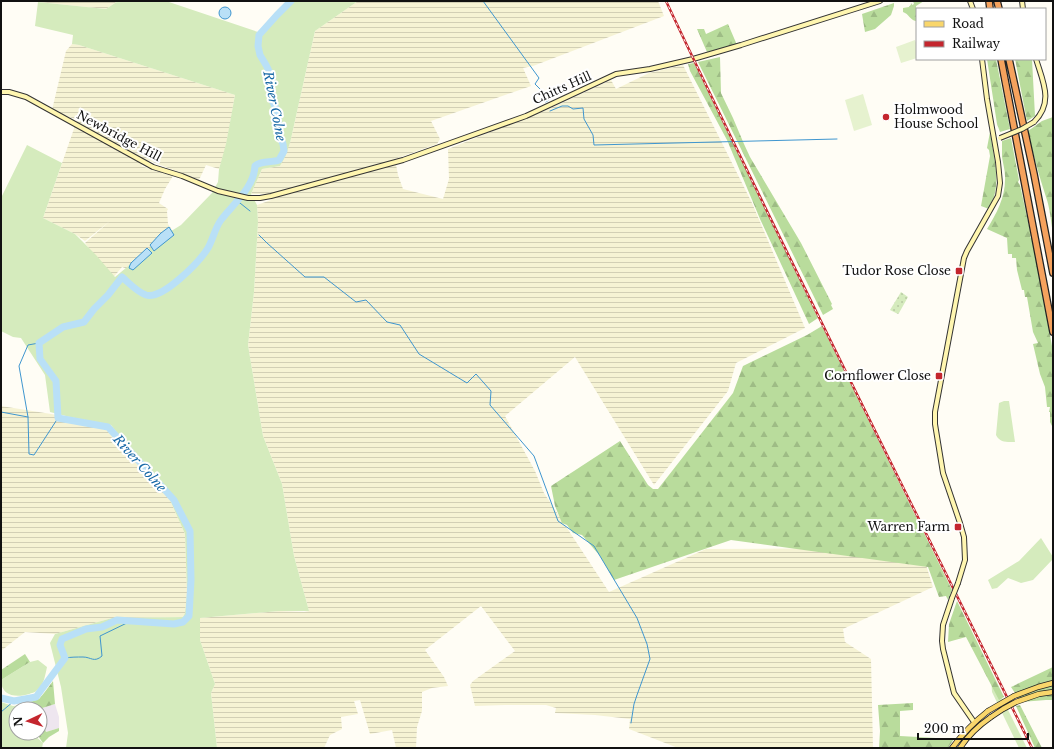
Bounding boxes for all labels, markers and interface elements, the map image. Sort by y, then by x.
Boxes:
legend [916,8,1046,60]
text: Road [952,16,984,31]
text: Railway [952,36,1001,51]
street label: Chitts Hill [530,68,594,107]
water label: River Colne [259,69,290,143]
place label: Holmwood House School [894,102,979,131]
street label: Newbridge Hill [74,107,164,164]
marker: Holmwood House School [881,112,891,122]
place label: Tudor Rose Close [843,263,951,278]
marker: Tudor Rose Close [954,266,964,276]
place label: Cornflower Close [824,368,931,383]
marker: Cornflower Close [934,371,944,381]
water label: River Colne [109,430,170,496]
place label: Warren Farm [867,519,950,534]
marker: Warren Farm [953,522,963,532]
north arrow [8,701,48,741]
text: N [11,715,25,727]
scale bar [918,715,1028,741]
text: 200 m [924,721,965,736]

